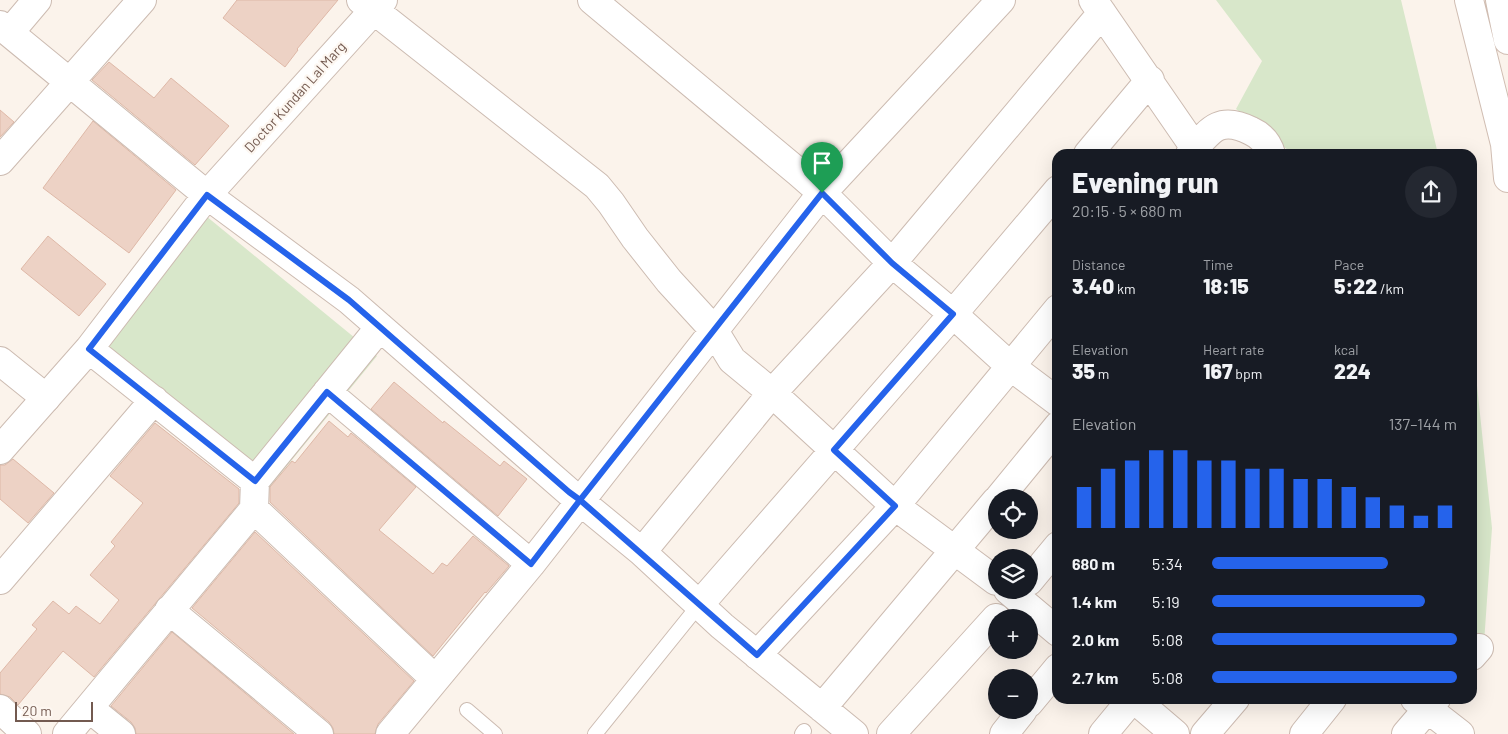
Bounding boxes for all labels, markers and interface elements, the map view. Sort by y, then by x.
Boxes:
street label: Doctor Kundan Lal Marg [240,38,349,156]
pin [801,142,843,193]
icon: arrive [808,149,836,177]
text: Evening run [1072,165,1218,199]
button: share [1405,166,1457,218]
text: 20:15 · 5 × 680 m [1072,201,1182,220]
text: Distance [1072,256,1125,273]
text: Time [1203,256,1233,273]
text: Pace [1334,256,1364,273]
text: 3.40 [1072,273,1114,298]
text: 18:15 [1203,273,1249,298]
text: 5:22 [1334,273,1377,298]
text: km [1114,280,1136,297]
text: /km [1377,280,1404,297]
text: Elevation [1072,341,1128,358]
text: Heart rate [1203,341,1264,358]
text: kcal [1334,341,1358,358]
text: 35 [1072,358,1095,383]
text: 167 [1203,358,1232,383]
text: 224 [1334,358,1371,383]
text: m [1095,365,1109,382]
text: bpm [1232,365,1262,382]
text: Elevation [1072,414,1136,433]
text: 137–144 m [1389,414,1457,433]
map controls [988,489,1038,719]
button: locate [988,489,1038,539]
button: layers [988,549,1038,599]
text: 680 m [1072,554,1115,573]
text: 5:34 [1152,554,1183,573]
text: 1.4 km [1072,592,1117,611]
text: 5:19 [1152,592,1180,611]
button: + [988,609,1038,659]
text: 2.0 km [1072,630,1119,649]
text: 5:08 [1152,630,1183,649]
text: 2.7 km [1072,668,1118,687]
text: 5:08 [1152,668,1183,687]
button: − [988,669,1038,719]
scale bar [15,699,92,722]
text: 20 m [22,702,52,719]

